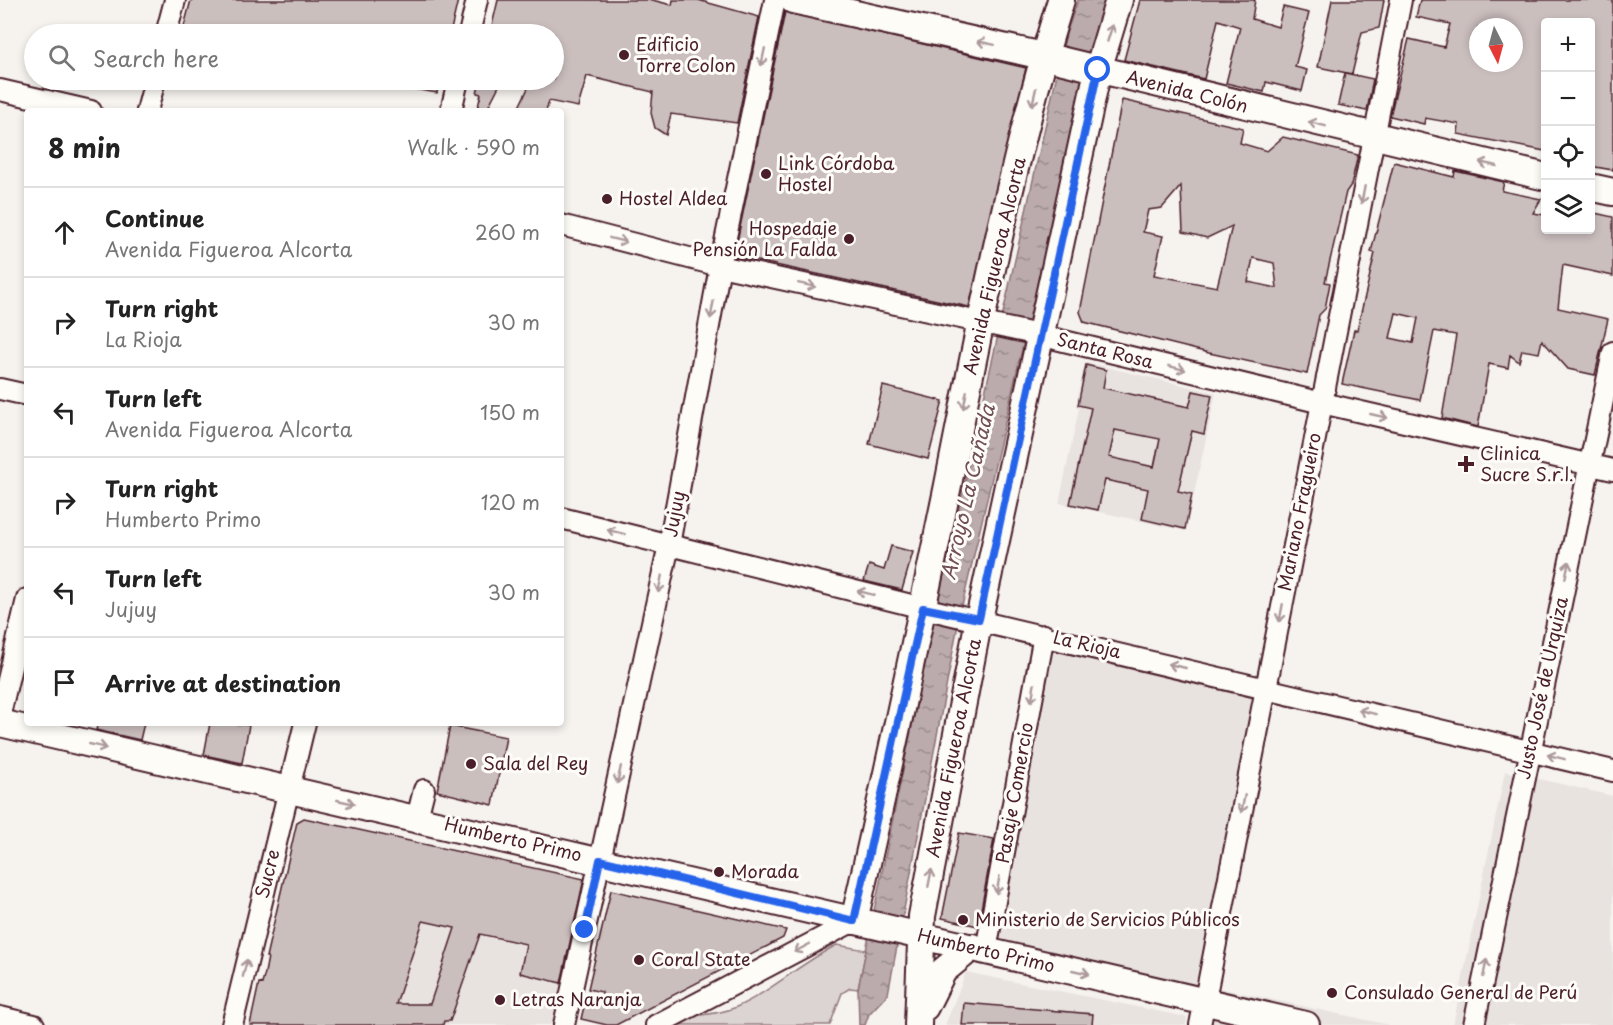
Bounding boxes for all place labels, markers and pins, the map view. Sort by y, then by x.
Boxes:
place label: Edificio Torre Colon [636,30,736,78]
marker: Edificio Torre Colon [617,48,631,62]
place label: Link Córdoba Hostel [778,149,895,197]
marker: Link Córdoba Hostel [759,167,773,181]
place label: Hostel Aldea [619,184,728,211]
marker: Hostel Aldea [600,192,614,206]
place label: Hospedaje Pensión La Falda [692,214,837,262]
marker: Hospedaje Pensión La Falda [842,232,856,246]
place label: Clinica Sucre S.r.l. [1480,439,1574,487]
marker: Clinica Sucre S.r.l. [1457,455,1475,473]
place label: Sala del Rey [483,749,588,776]
marker: Sala del Rey [464,757,478,771]
place label: Morada [731,857,800,884]
marker: Morada [712,865,726,879]
place label: Ministerio de Servicios Públicos [975,905,1240,932]
marker: Ministerio de Servicios Públicos [956,913,970,927]
place label: Coral State [651,945,750,972]
marker: Coral State [632,953,646,967]
place label: Consulado General de Perú [1344,978,1577,1005]
place label: Letras Naranja [512,985,642,1012]
marker: Consulado General de Perú [1325,986,1339,1000]
marker: Letras Naranja [493,993,507,1007]

